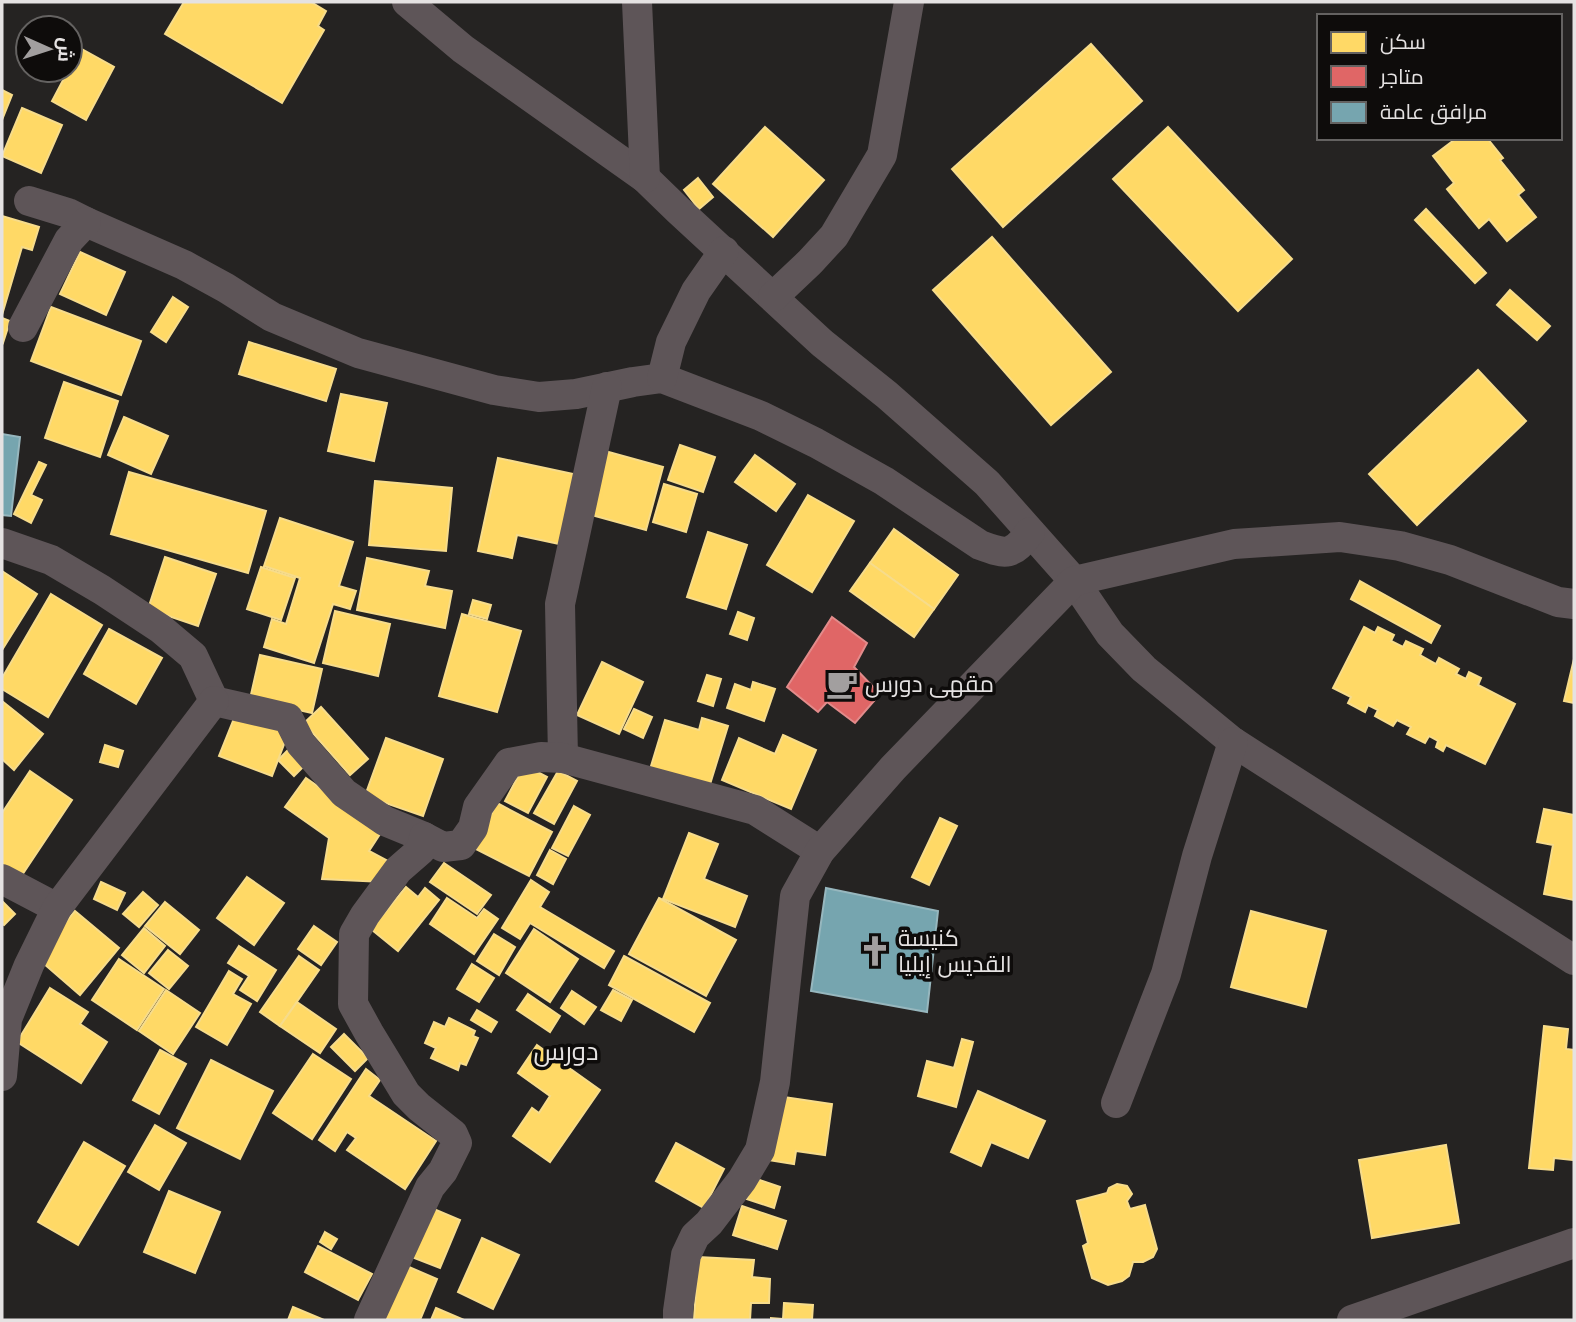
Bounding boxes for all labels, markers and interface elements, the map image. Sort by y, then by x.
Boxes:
north arrow [14,14,84,84]
legend [1317,14,1562,140]
text: سكن [1380,29,1426,55]
text: ش [53,37,78,63]
text: متاجر [1379,64,1424,89]
text: مرافق عامة [1380,99,1487,125]
cafe icon: مقهى دورس [825,667,859,701]
place label: مقهى دورس [865,670,994,698]
place label: كنيسة القديس إيليا [898,924,1012,979]
church icon: كنيسة القديس إيليا [858,934,892,968]
district label: دورس [533,1035,599,1067]

